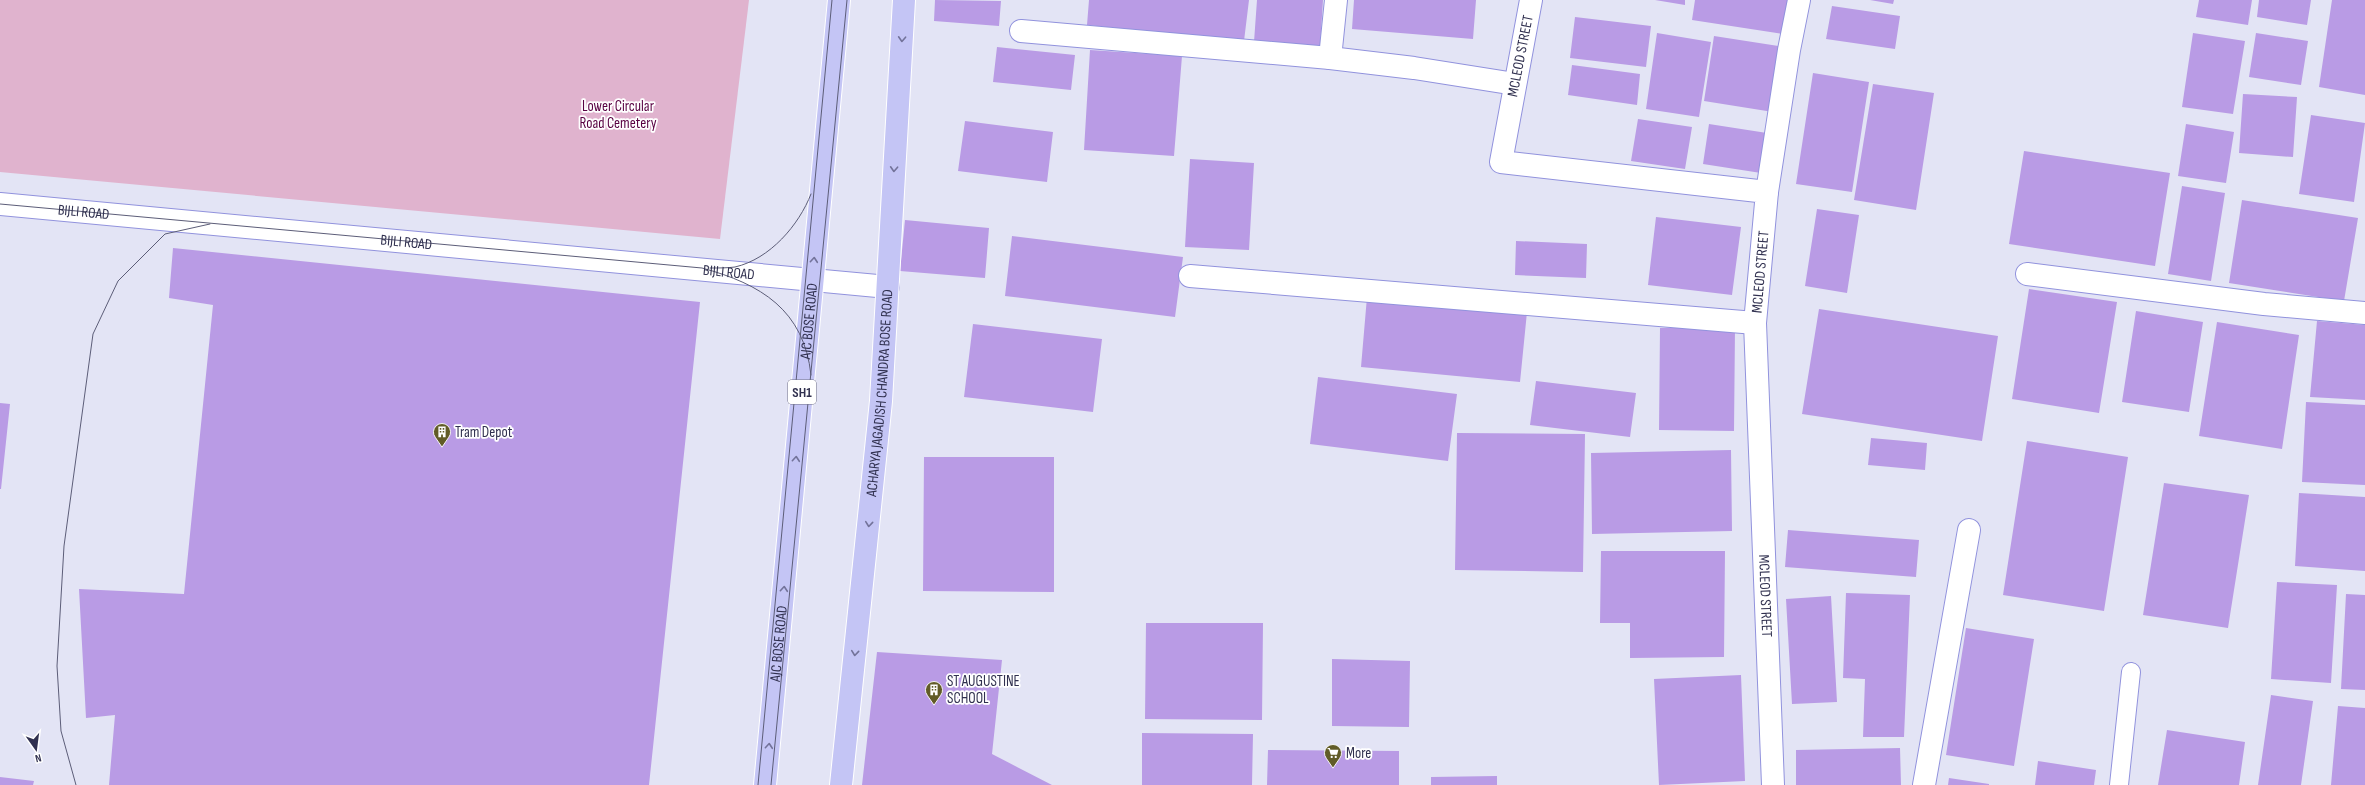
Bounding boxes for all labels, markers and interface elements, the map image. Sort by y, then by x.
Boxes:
street label: MCLEOD STREET [1503,14,1538,98]
one-way arrow [897,36,906,42]
park label: Lower Circular Road Cemetery [580,97,657,133]
one-way arrow [890,166,899,172]
street label: BIJLI ROAD [57,200,110,224]
street label: MCLEOD STREET [1747,230,1774,314]
street label: BIJLI ROAD [380,231,433,254]
one-way arrow [809,257,818,263]
street label: BIJLI ROAD [702,261,755,284]
street label: AJC BOSE ROAD [796,282,822,361]
street label: ACHARYA JAGADISH CHANDRA BOSE ROAD [862,289,897,499]
road number: SH1 [788,380,816,404]
building icon: Tram Depot [432,422,452,447]
place label: Tram Depot [455,423,513,442]
one-way arrow [791,456,800,462]
one-way arrow [864,521,873,527]
street label: MCLEOD STREET [1754,554,1776,638]
one-way arrow [779,586,788,592]
street label: AJC BOSE ROAD [766,605,792,684]
one-way arrow [851,650,860,656]
place label: ST AUGUSTINE SCHOOL [947,672,1020,708]
building icon: ST AUGUSTINE SCHOOL [924,680,944,705]
north arrow [16,729,56,769]
one-way arrow [764,743,773,749]
supermarket icon: More [1323,743,1343,768]
place label: More [1346,744,1371,763]
text: N [34,751,43,765]

